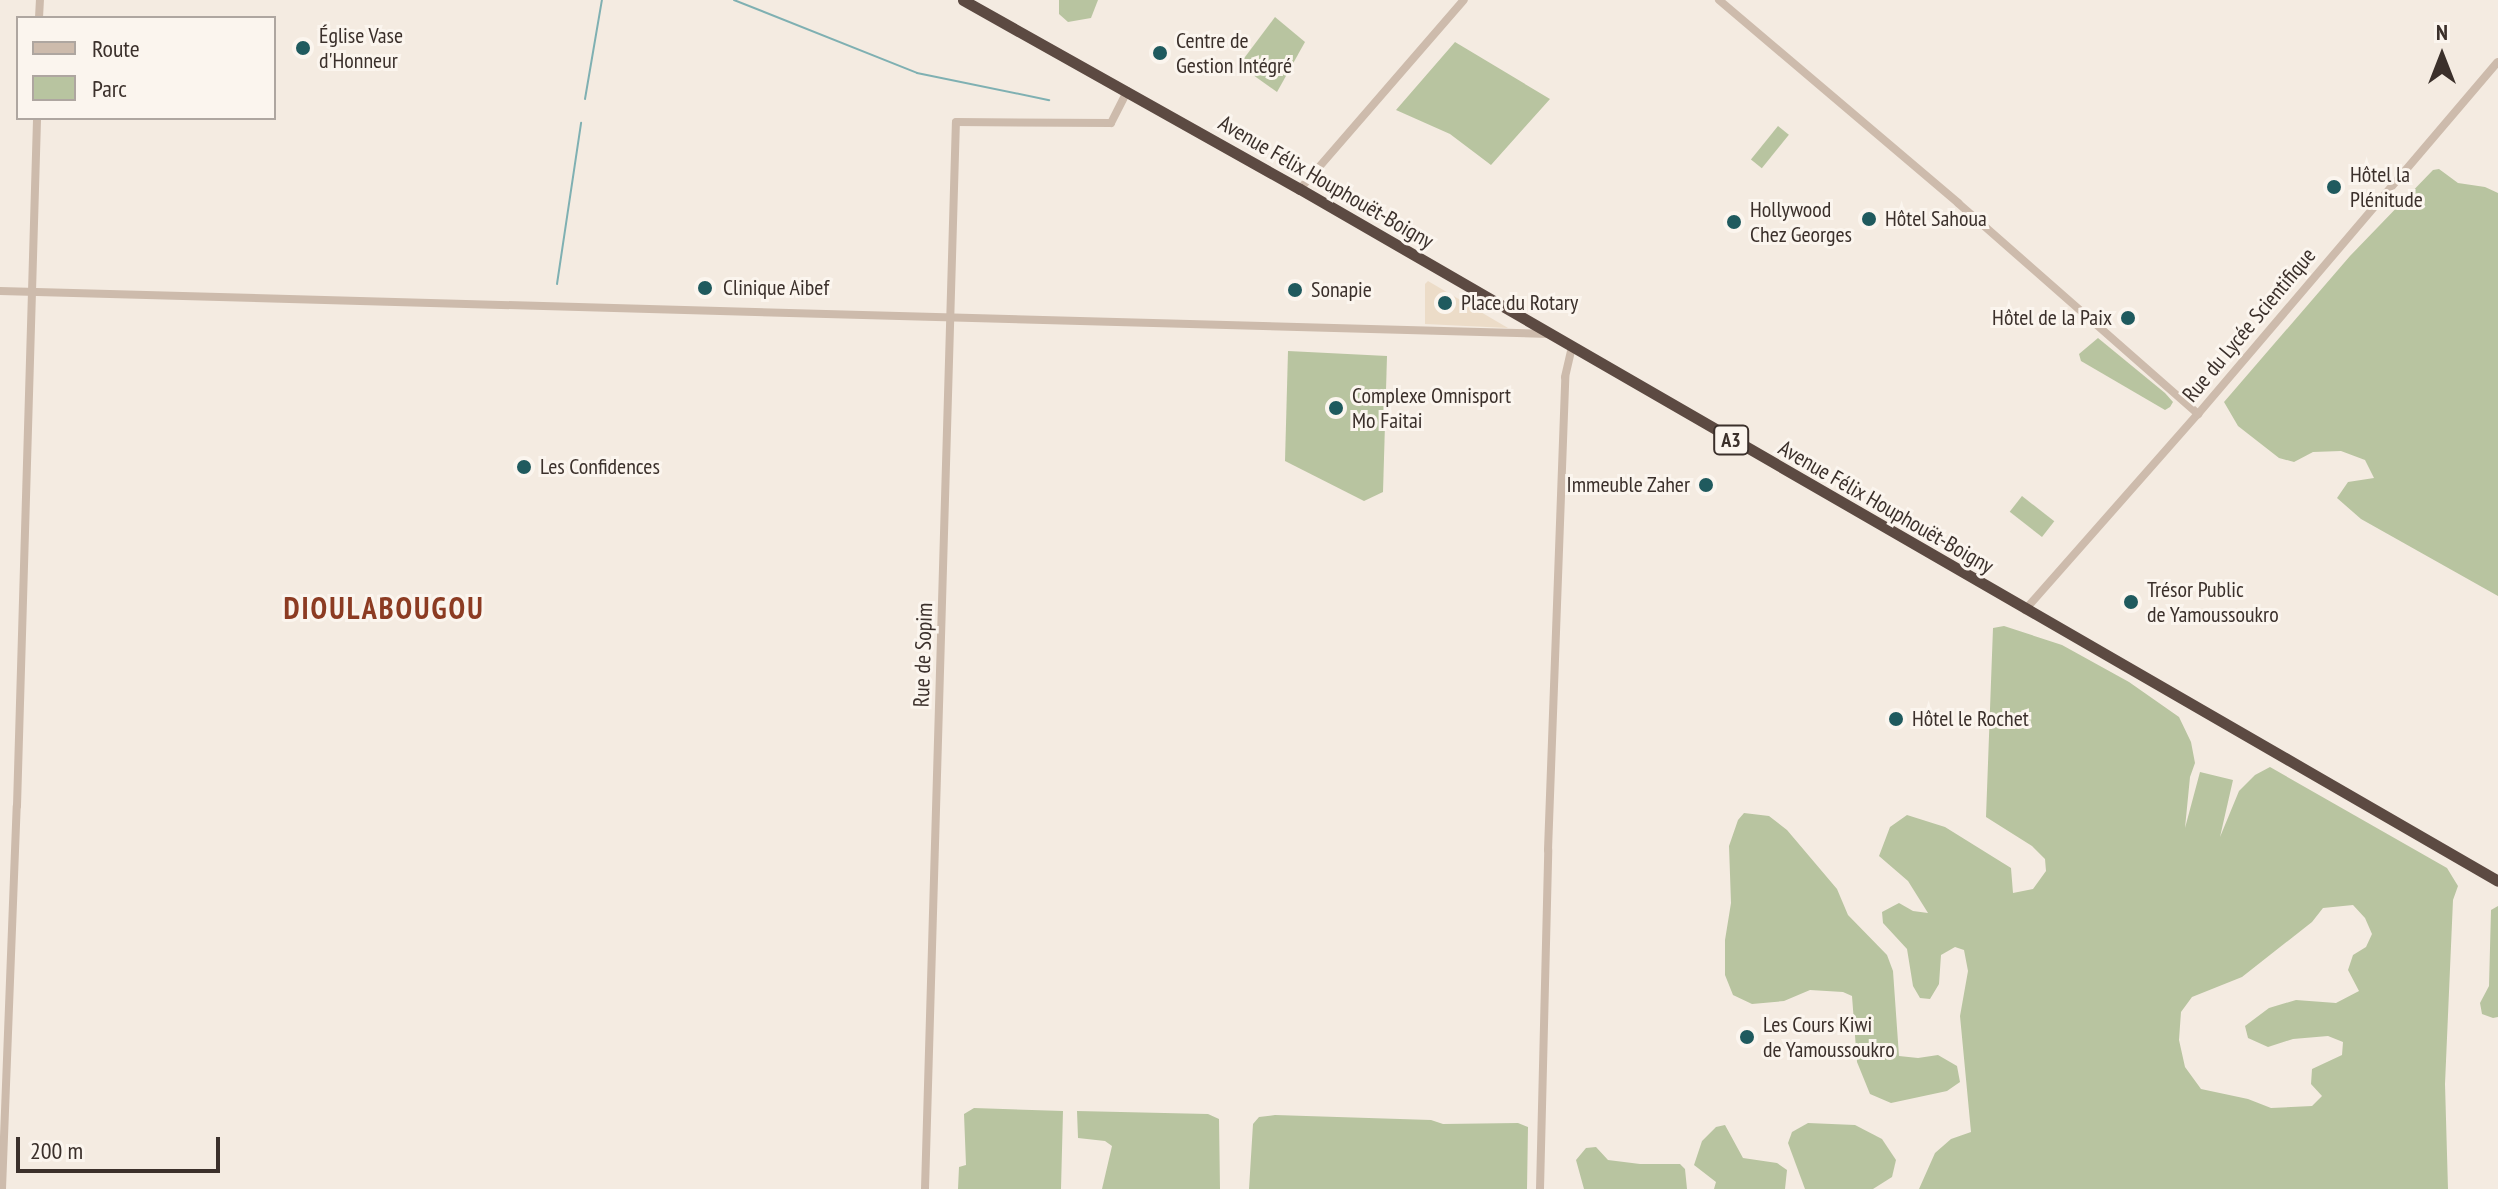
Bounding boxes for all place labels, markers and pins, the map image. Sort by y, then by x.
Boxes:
place label: Église Vase d'Honneur [319,22,404,74]
place label: Centre de Gestion Intégré [1176,27,1292,78]
marker: Église Vase d'Honneur [294,39,312,57]
marker: Centre de Gestion Intégré [1151,44,1169,62]
place label: Hôtel la Plénitude [2350,161,2423,212]
marker: Hôtel la Plénitude [2325,178,2343,196]
place label: Hollywood Chez Georges [1750,196,1853,248]
place label: Hôtel Sahoua [1885,206,1987,232]
marker: Hôtel Sahoua [1860,210,1878,228]
marker: Hollywood Chez Georges [1725,213,1743,231]
place label: Clinique Aibef [723,275,830,301]
marker: Clinique Aibef [694,277,716,299]
place label: Sonapie [1311,277,1372,303]
marker: Sonapie [1286,281,1304,299]
place label: Place du Rotary [1461,290,1578,316]
marker: Place du Rotary [1436,294,1454,312]
place label: Hôtel de la Paix [1992,305,2112,331]
marker: Hôtel de la Paix [2119,309,2137,327]
place label: Complexe Omnisport Mo Faitai [1352,382,1511,434]
marker: Complexe Omnisport Mo Faitai [1327,399,1345,417]
place label: Les Confidences [540,454,660,480]
marker: Les Confidences [515,458,533,476]
place label: Immeuble Zaher [1566,472,1690,498]
marker: Immeuble Zaher [1697,476,1715,494]
place label: Trésor Public de Yamoussoukro [2147,576,2279,628]
marker: Trésor Public de Yamoussoukro [2122,593,2140,611]
place label: Hôtel le Rochet [1912,706,2029,732]
marker: Hôtel le Rochet [1887,710,1905,728]
place label: Les Cours Kiwi de Yamoussoukro [1763,1011,1895,1062]
marker: Les Cours Kiwi de Yamoussoukro [1738,1028,1756,1046]

